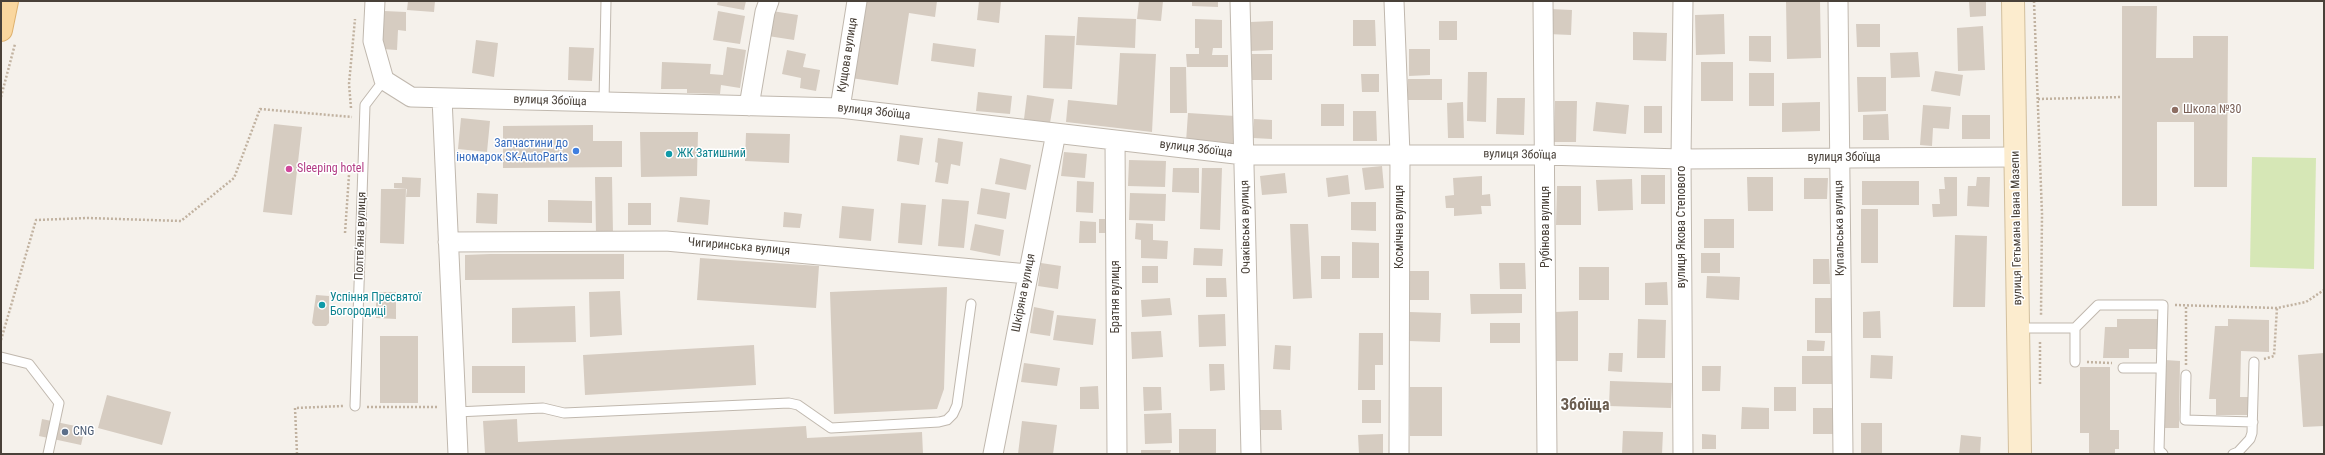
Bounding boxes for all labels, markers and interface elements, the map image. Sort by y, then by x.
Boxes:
street label: Кущова вулиця [835,16,861,94]
street label: вулиця Збоїща [513,93,587,109]
street label: вулиця Збоїща [837,101,911,123]
place label: Школа №30 [2183,103,2241,117]
marker: Школа №30 [2170,105,2180,115]
place label: Запчастини до іномарок SK-AutoParts [456,137,568,165]
street label: вулиця Збоїща [1159,137,1233,161]
marker: Запчастини до іномарок SK-AutoParts [571,146,581,156]
place label: ЖК Затишний [677,147,746,161]
street label: вулиця Збоїща [1483,147,1557,163]
marker: ЖК Затишний [664,149,674,159]
street label: вулиця Збоїща [1807,151,1881,165]
street label: вулиця Гетьмана Івана Мазепи [2008,151,2026,305]
place label: Sleeping hotel [297,162,364,176]
marker: Sleeping hotel [284,164,294,174]
street label: вулиця Якова Степового [1675,166,1689,288]
street label: Очаківська вулиця [1238,180,1254,274]
street label: Купальська вулиця [1832,180,1848,276]
street label: Космічна вулиця [1393,185,1407,269]
street label: Рубінова вулиця [1539,186,1553,268]
street label: Полтвʼяна вулиця [352,192,370,280]
street label: Чигиринська вулиця [687,235,791,259]
street label: Шкіряна вулиця [1009,252,1039,334]
street label: Братня вулиця [1109,260,1123,334]
place label: Успіння Пресвятої Богородиці [330,291,421,319]
marker: Успіння Пресвятої Богородиці [317,300,327,310]
district label: Збоїща [1560,396,1610,416]
place label: CNG [73,425,94,439]
marker: CNG [60,427,70,437]

